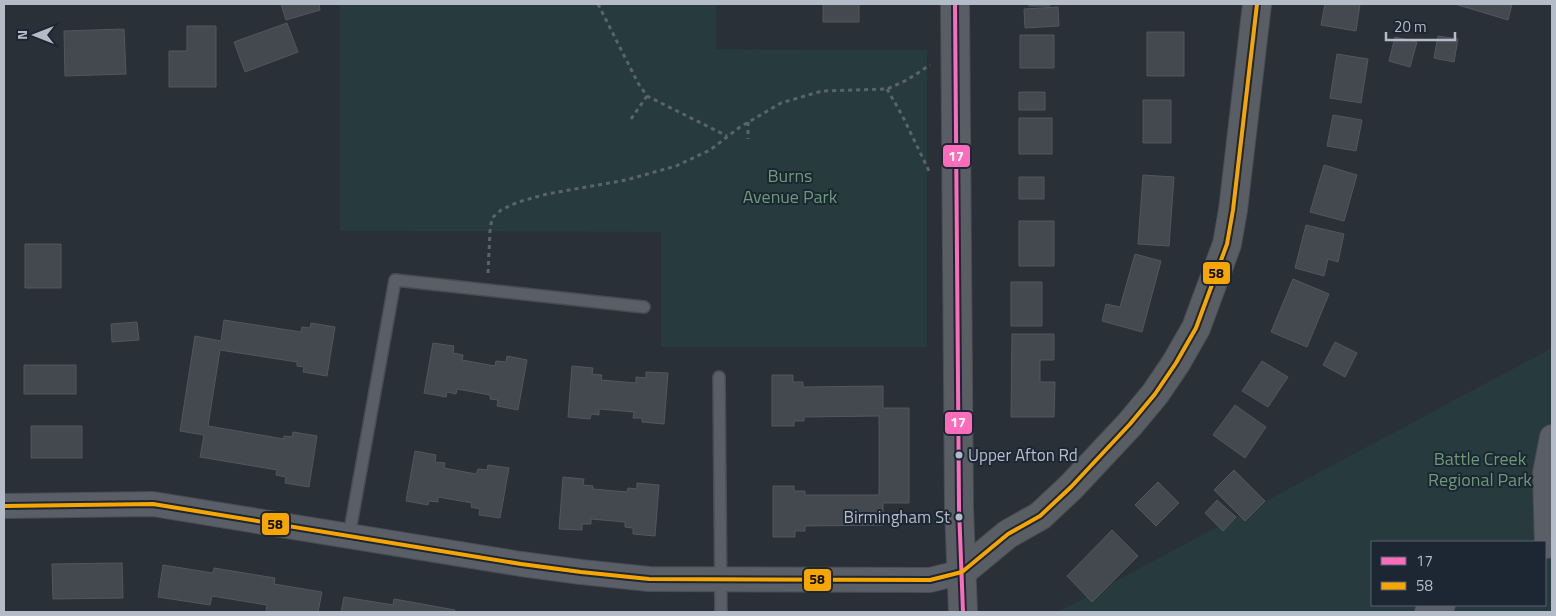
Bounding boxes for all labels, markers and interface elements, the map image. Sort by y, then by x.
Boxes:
north arrow [10,10,60,60]
scale bar [1386,10,1455,42]
text: 20 m [1394,15,1427,38]
text: N [11,30,32,40]
line badge: 17 [942,144,971,168]
text: 17 [948,145,964,166]
park label: Burns Avenue Park [743,162,838,210]
line badge: 58 [1202,261,1231,285]
text: 58 [1208,262,1224,283]
line badge: 17 [944,411,973,435]
text: 17 [950,411,966,432]
place label: Upper Afton Rd [968,442,1078,468]
park label: Battle Creek Regional Park [1428,445,1532,493]
marker: Upper Afton Rd [954,450,964,460]
place label: Birmingham St [843,504,950,530]
line badge: 58 [261,512,290,536]
marker: Birmingham St [954,512,964,522]
text: 58 [267,513,283,534]
legend [1371,541,1546,606]
text: 17 [1416,549,1433,572]
line badge: 58 [803,568,832,592]
text: 58 [809,568,825,589]
text: 58 [1416,574,1433,597]

